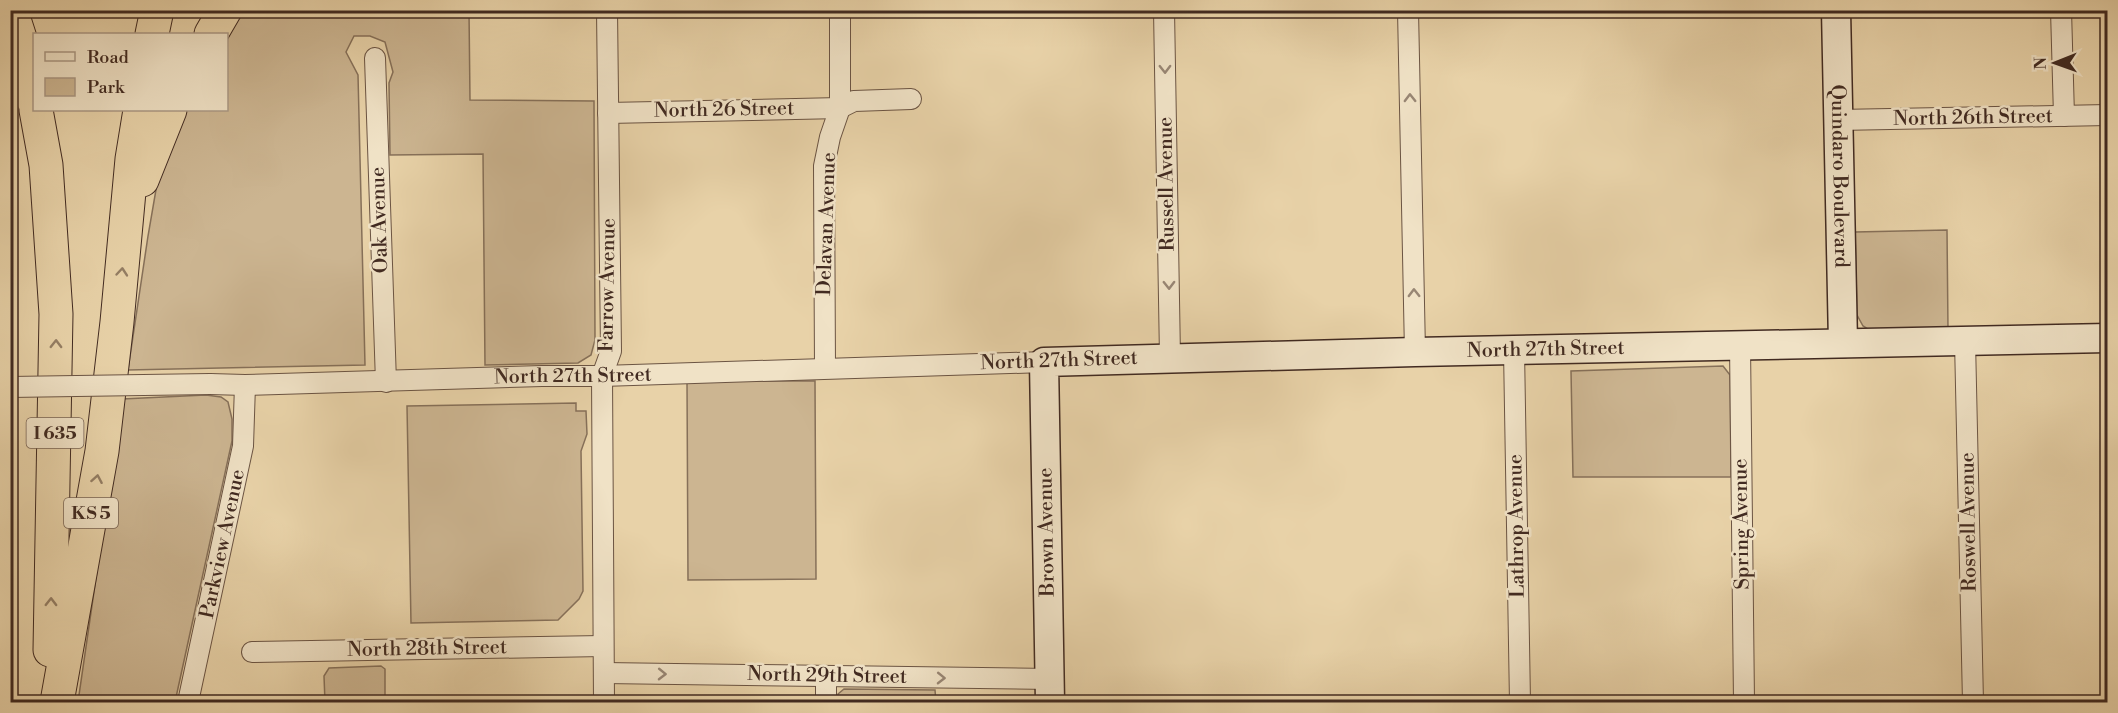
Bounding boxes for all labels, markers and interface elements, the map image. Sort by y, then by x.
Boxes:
legend [33,33,228,111]
north arrow [2025,33,2085,93]
text: Road [87,46,130,69]
text: N [2031,56,2051,70]
one-way arrow [1159,64,1171,73]
text: Park [87,76,126,99]
street label: Quindaro Boulevard [1825,84,1854,269]
one-way arrow [1404,94,1416,103]
street label: North 26 Street [654,96,794,124]
street label: North 26th Street [1893,104,2053,132]
street label: Russell Avenue [1153,116,1181,252]
street label: Delavan Avenue [812,152,842,296]
street label: Oak Avenue [366,166,394,274]
street label: Farrow Avenue [594,218,622,352]
one-way arrow [115,267,128,276]
one-way arrow [1163,280,1175,289]
one-way arrow [1407,289,1420,298]
street label: North 27th Street [1467,335,1625,363]
one-way arrow [50,340,62,349]
street label: North 27th Street [980,346,1138,376]
street label: North 27th Street [494,362,652,390]
road number: I 635 [26,418,84,448]
street label: Roswell Avenue [1955,452,1983,592]
street label: Lathrop Avenue [1503,454,1531,598]
street label: Spring Avenue [1728,458,1756,590]
street label: Parkview Avenue [195,467,251,621]
street label: Brown Avenue [1033,467,1061,598]
one-way arrow [90,475,103,485]
road number: KS 5 [64,498,118,528]
one-way arrow [45,598,57,607]
street label: North 28th Street [347,635,507,663]
street label: North 29th Street [747,662,907,690]
one-way arrow [658,667,667,680]
one-way arrow [937,672,946,684]

